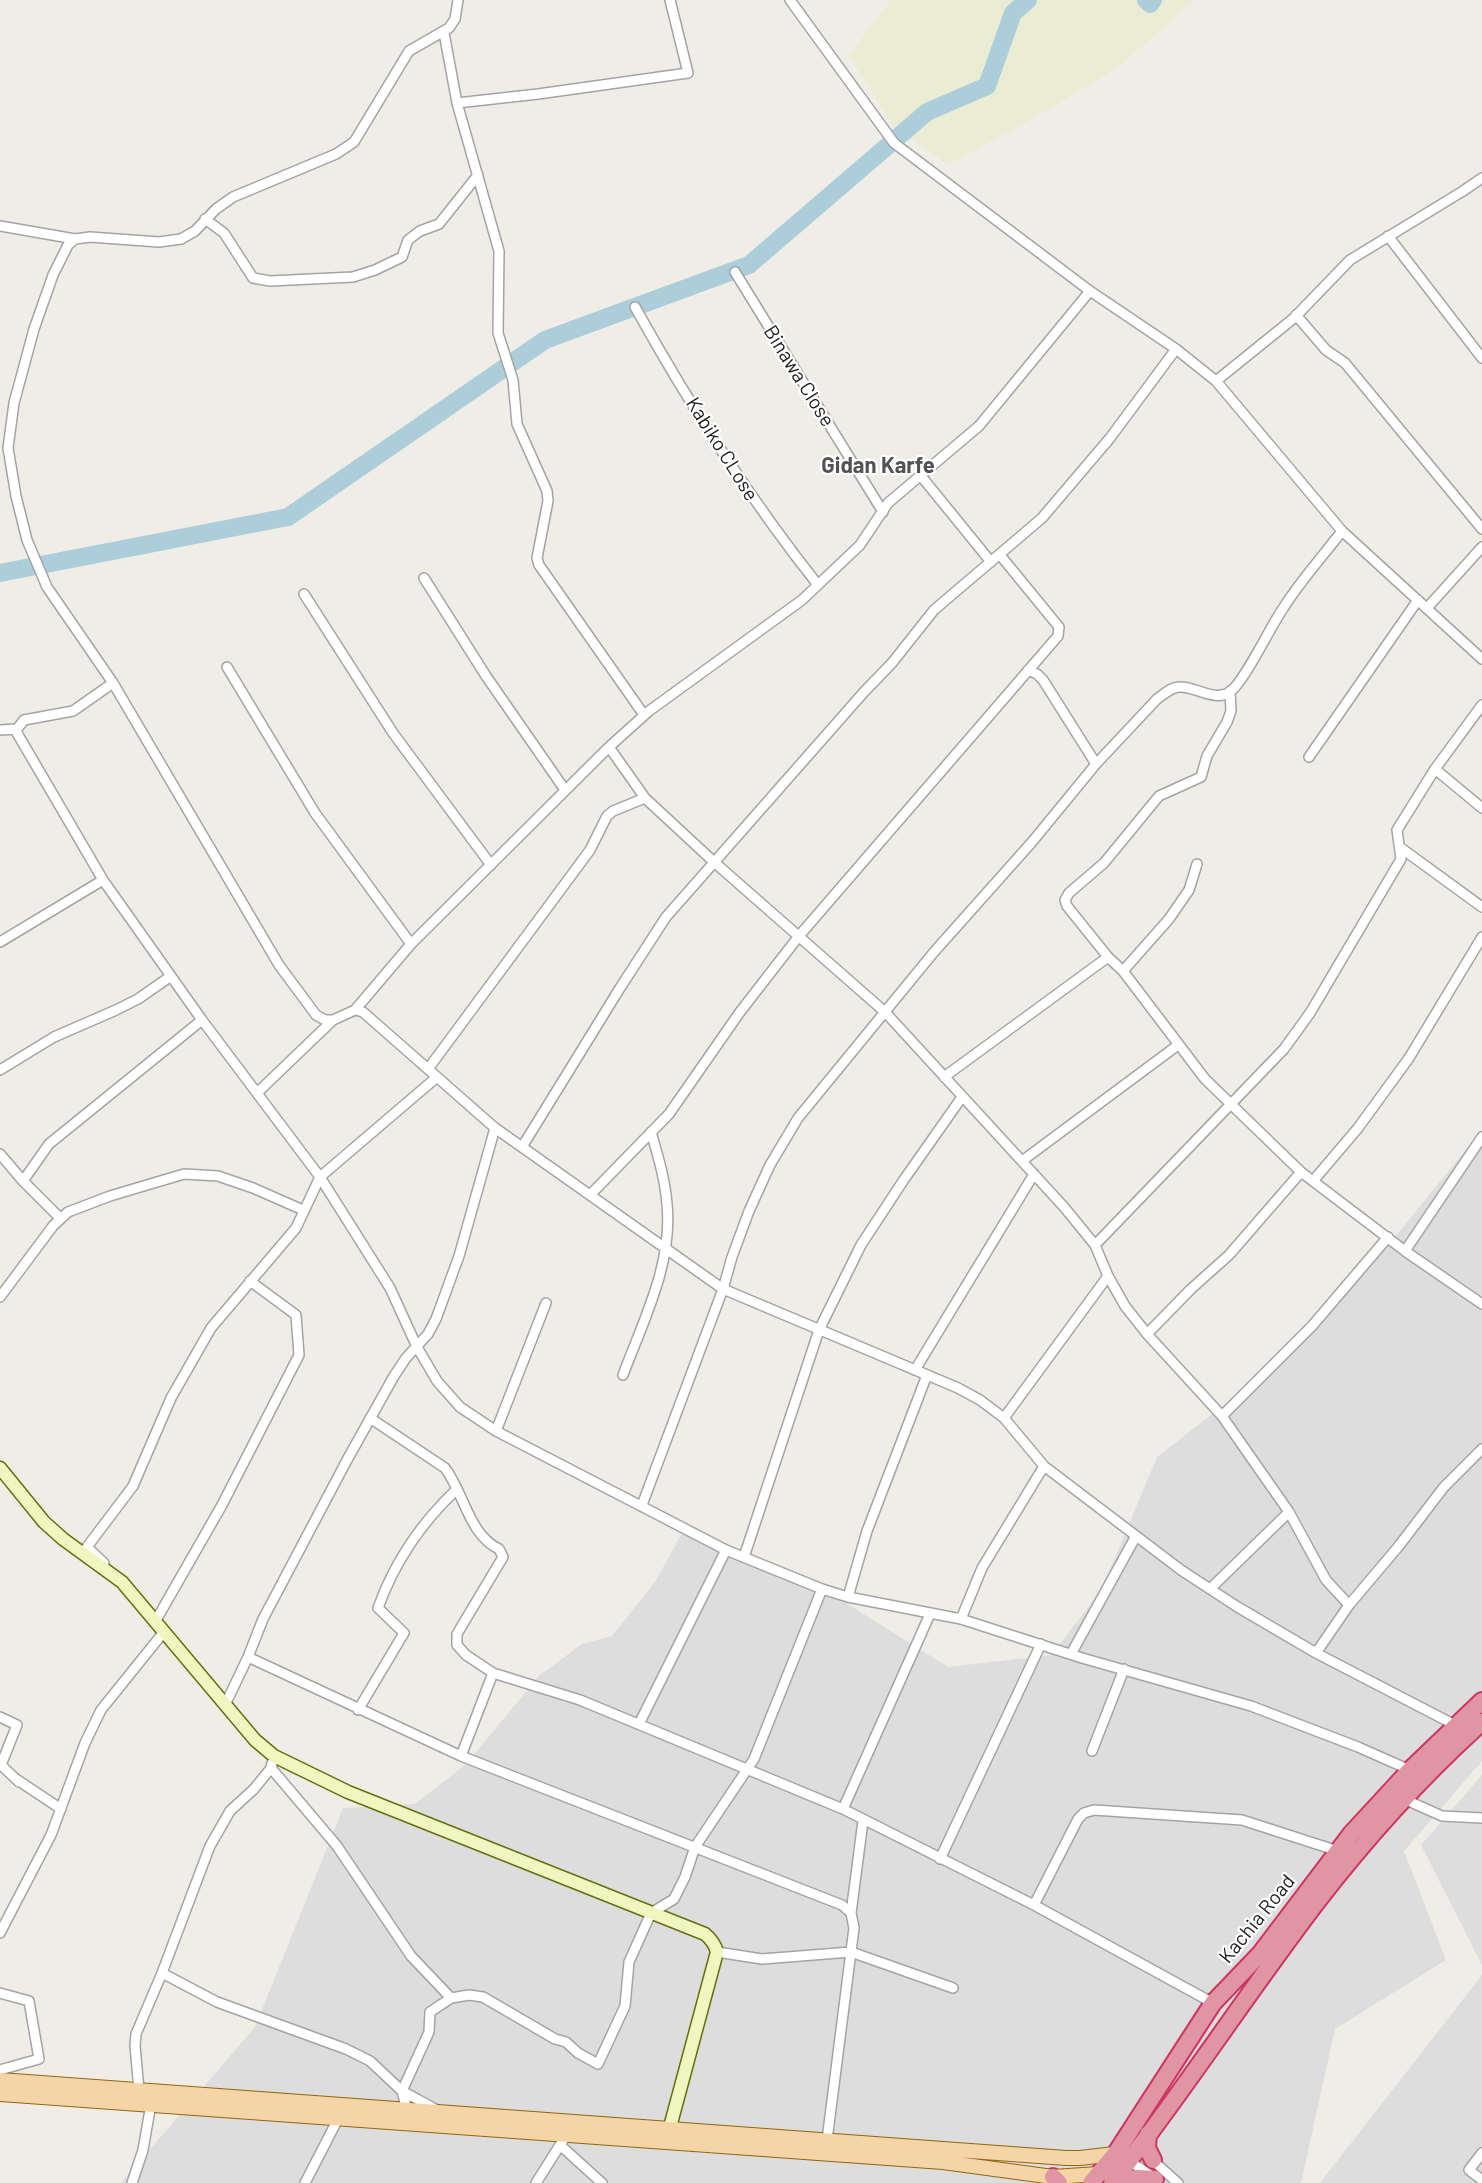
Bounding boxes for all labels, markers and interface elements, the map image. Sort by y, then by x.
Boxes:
street label: Binawa Close [758,321,840,431]
street label: Kabiko CLose [681,393,763,505]
district label: Gidan Karfe [821,453,935,479]
street label: Kachia Road [1214,1870,1300,1968]

